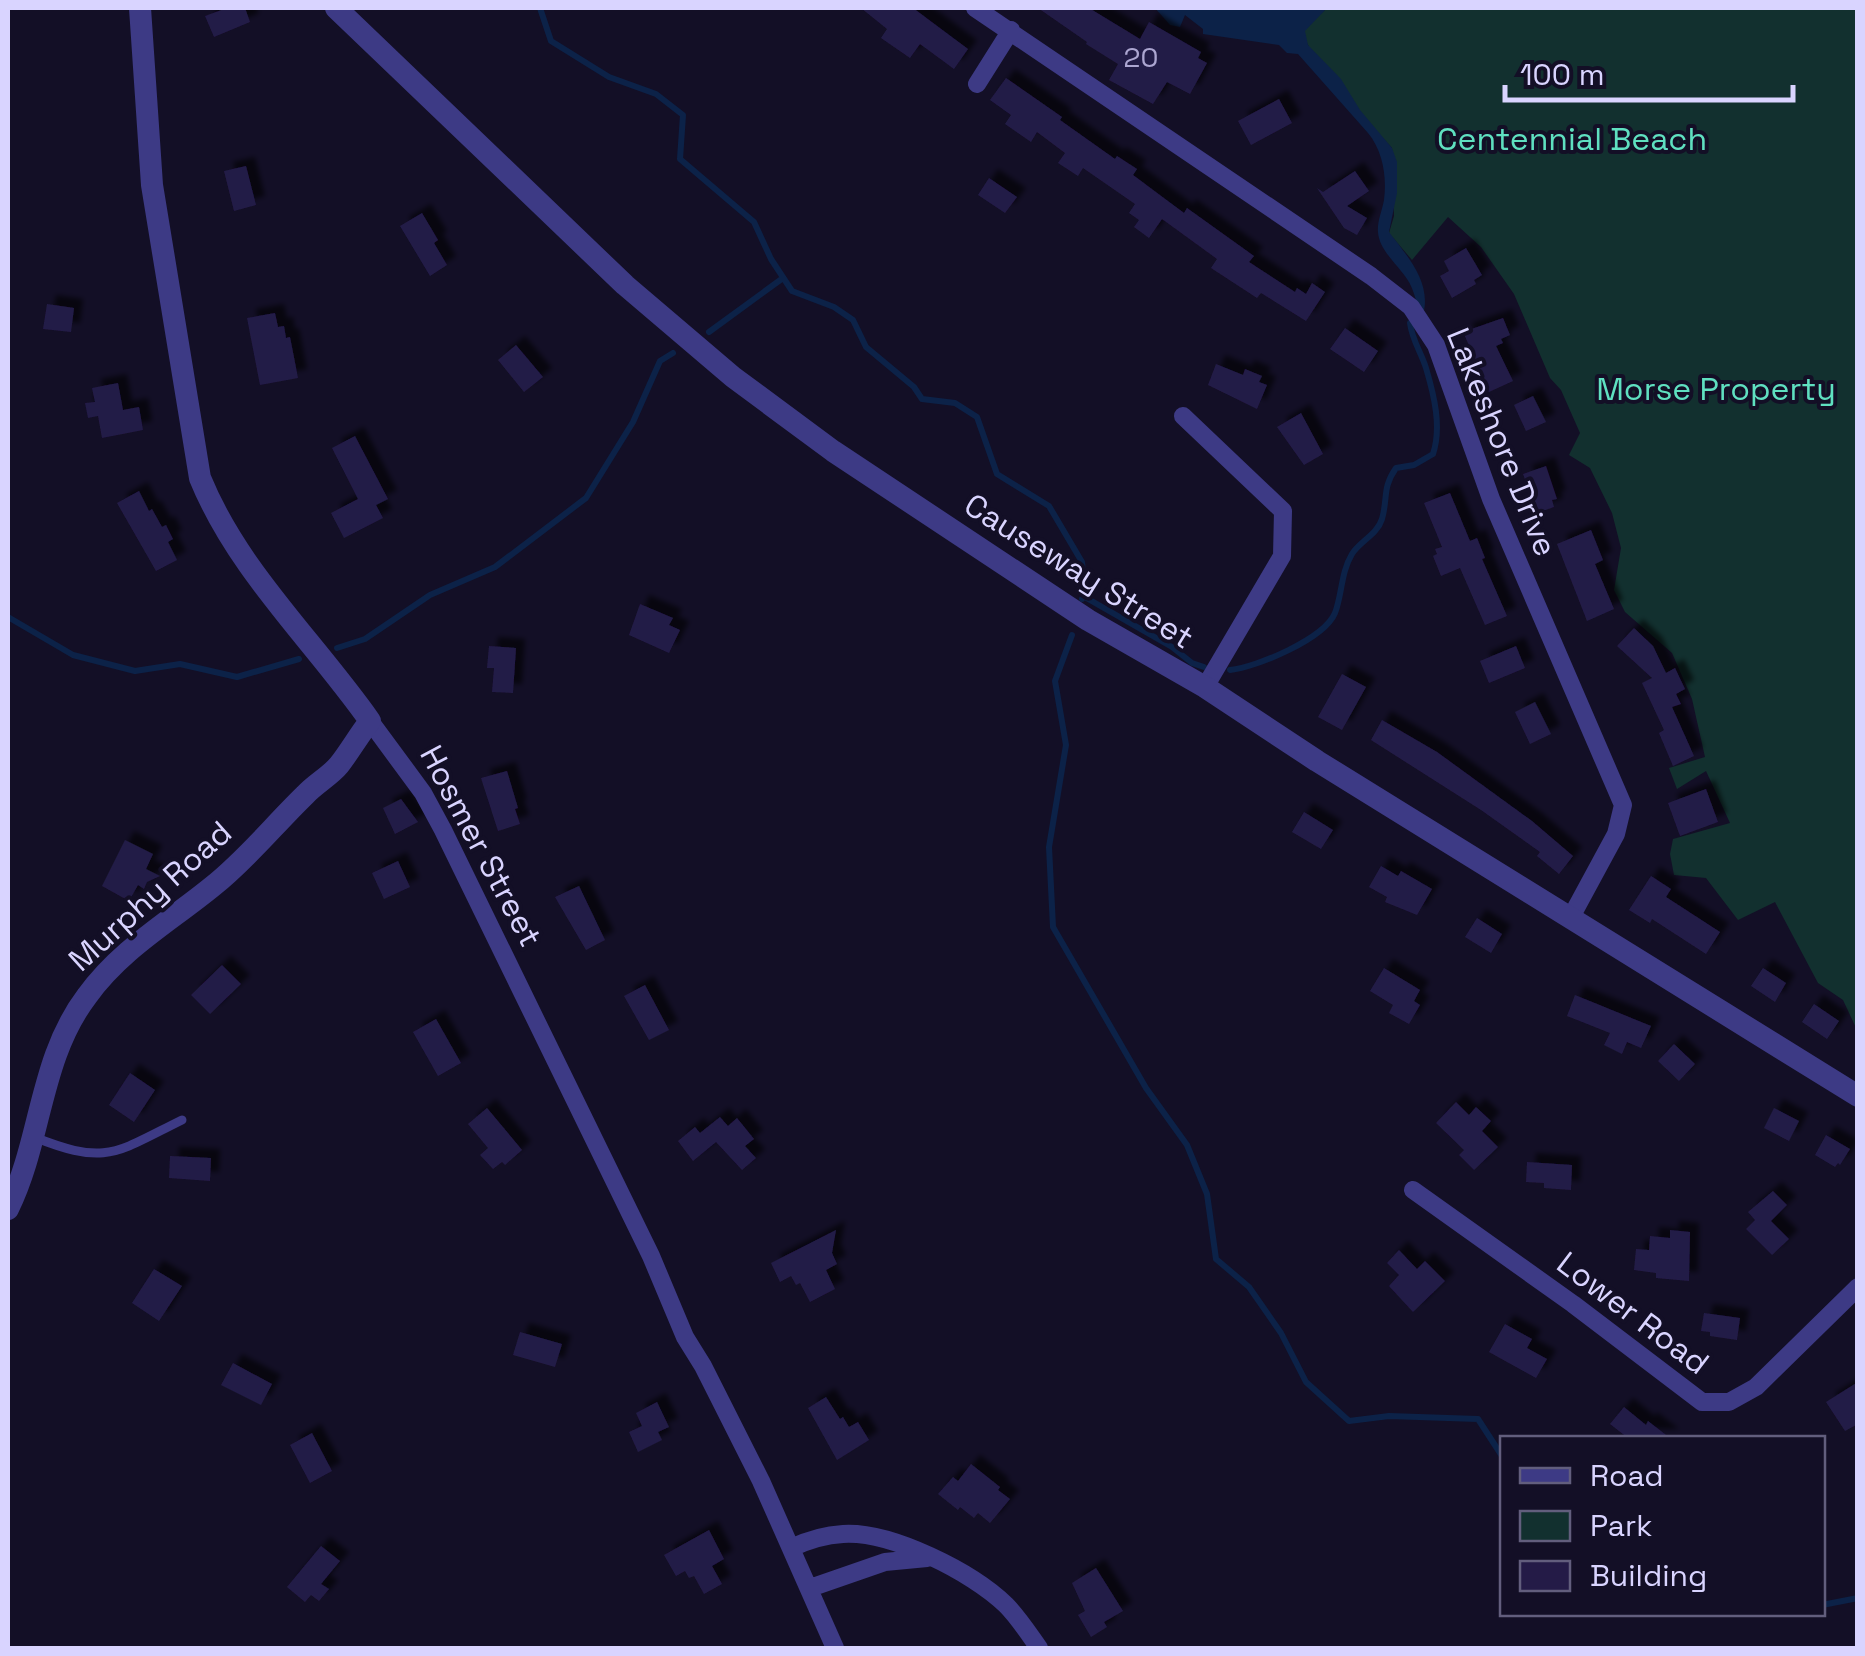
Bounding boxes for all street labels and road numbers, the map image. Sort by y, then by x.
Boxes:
street label: Lakeshore Drive [1438,322,1566,562]
street label: Causeway Street [957,484,1201,658]
street label: Hosmer Street [411,739,551,953]
street label: Murphy Road [60,812,240,980]
street label: Lower Road [1549,1243,1717,1383]

